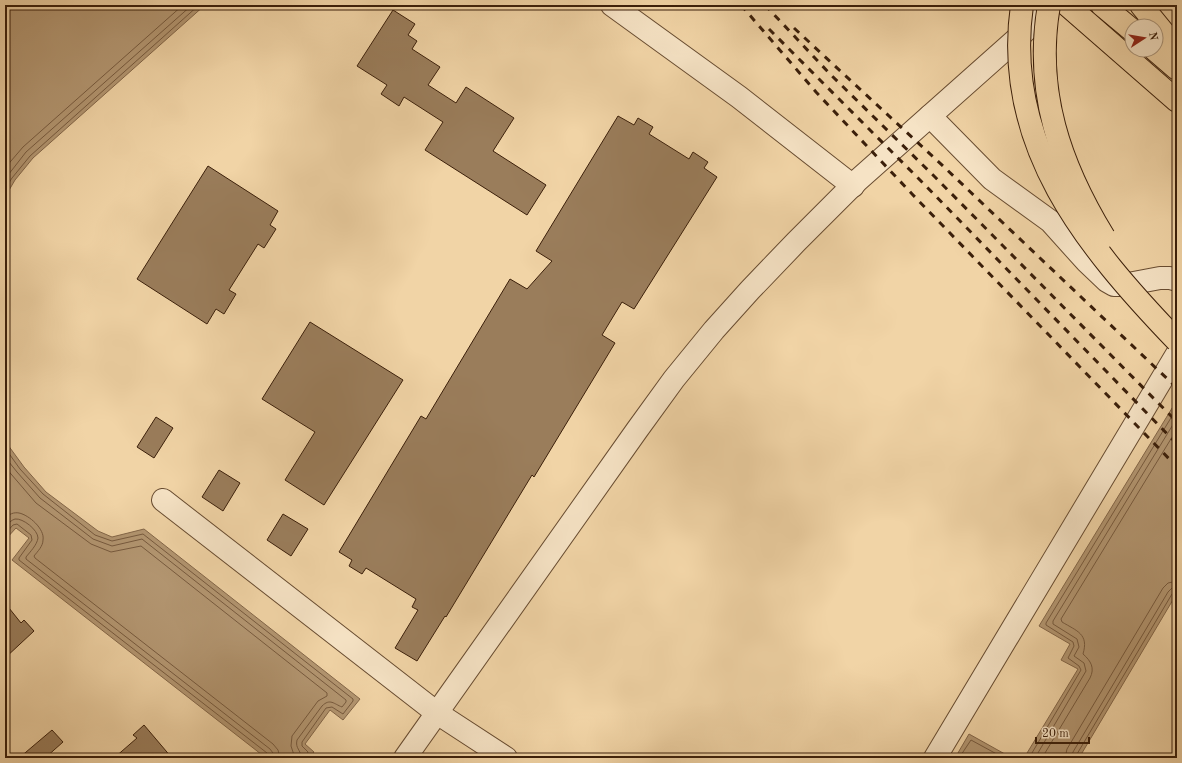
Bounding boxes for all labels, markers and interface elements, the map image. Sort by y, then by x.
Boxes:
north arrow [1124,18,1164,58]
text: N [1146,31,1159,42]
scale bar [1036,719,1089,745]
text: 20 m [1042,728,1069,740]

